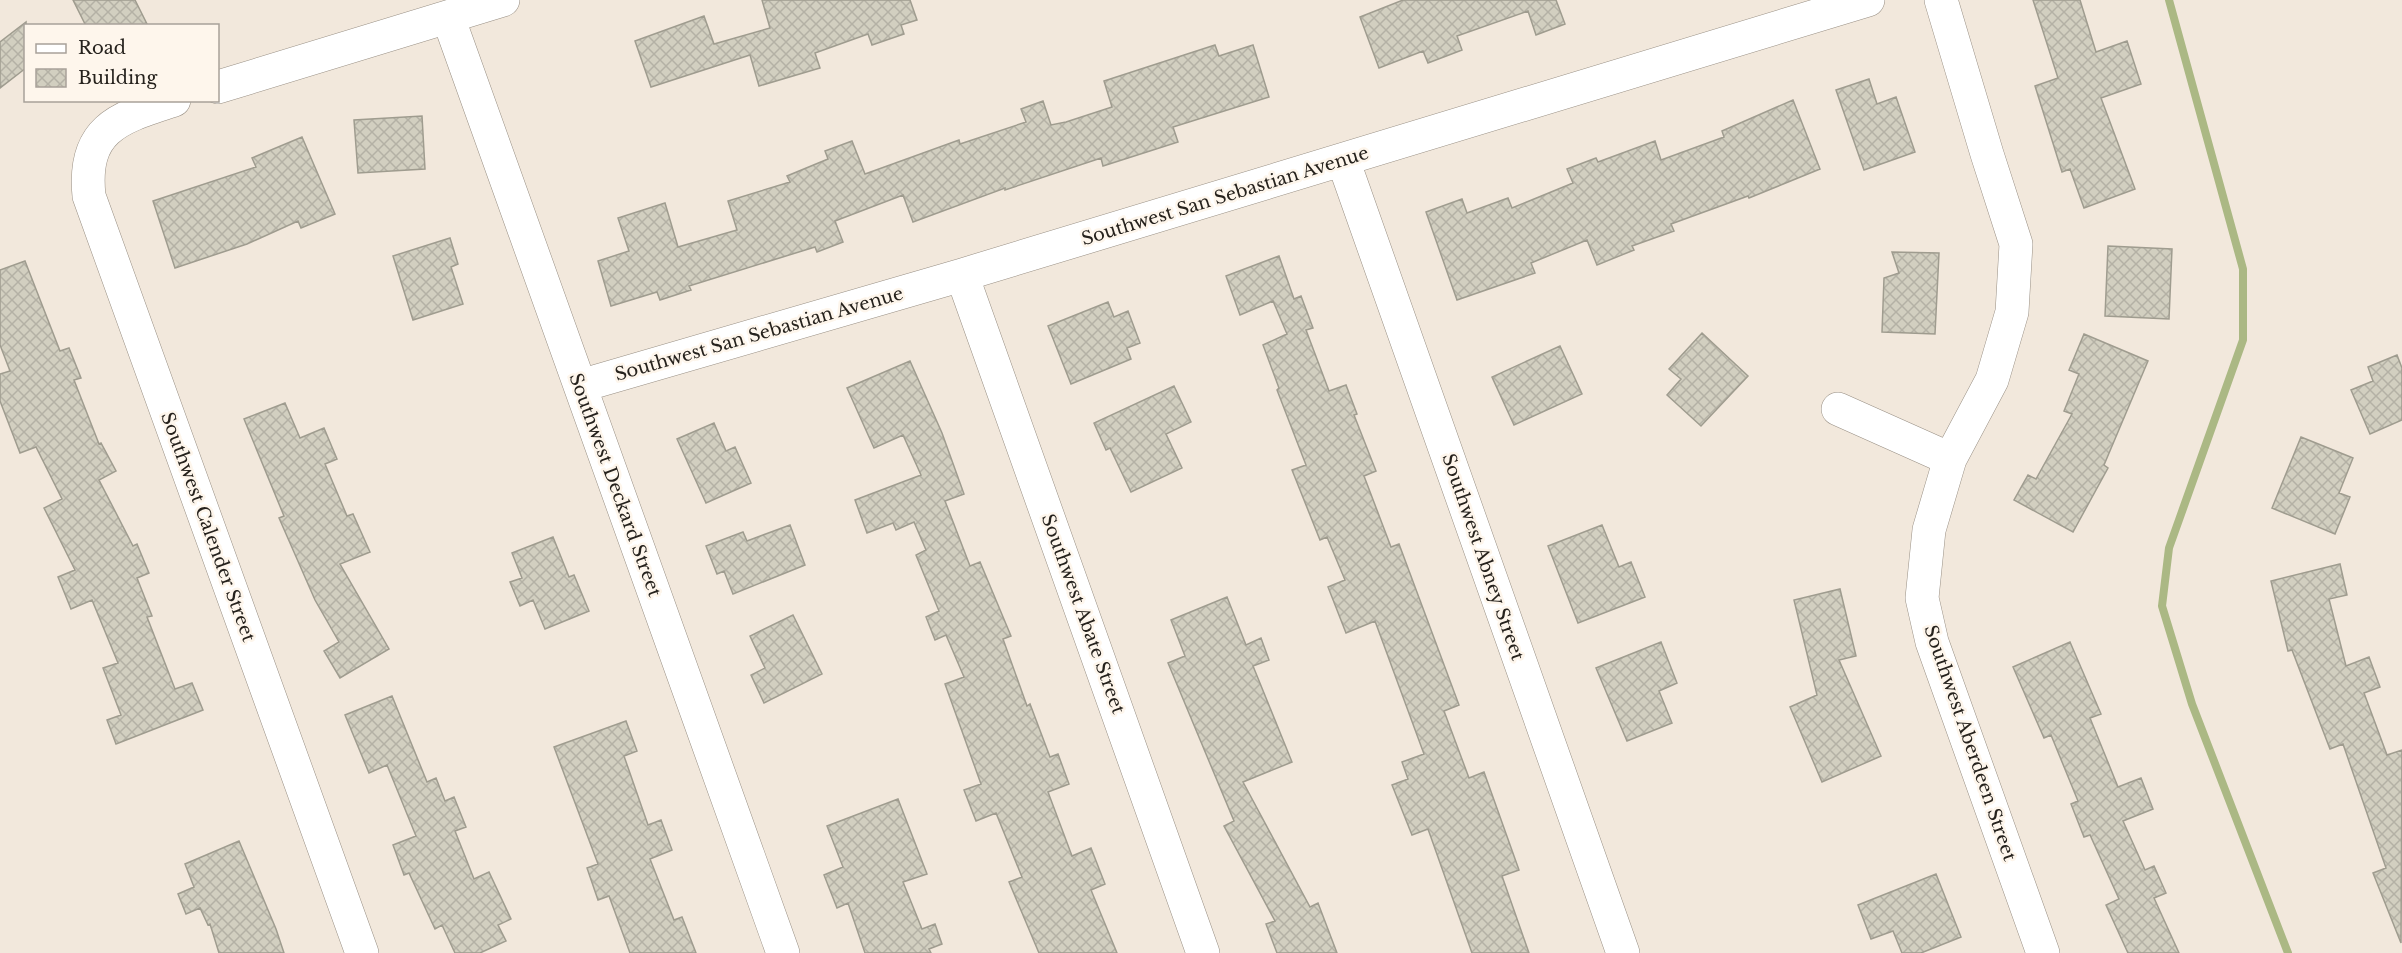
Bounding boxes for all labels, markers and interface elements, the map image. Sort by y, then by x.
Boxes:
legend [24,24,219,102]
text: Road [78,37,126,59]
text: Building [78,67,157,89]
street label: Southwest San Sebastian Avenue [1079,142,1371,250]
street label: Southwest San Sebastian Avenue [612,282,906,386]
street label: Southwest Deckard Street [564,370,666,600]
street label: Southwest Calender Street [156,409,260,645]
street label: Southwest Abney Street [1437,451,1529,664]
street label: Southwest Abate Street [1037,511,1130,717]
street label: Southwest Aberdeen Street [1919,622,2021,864]

